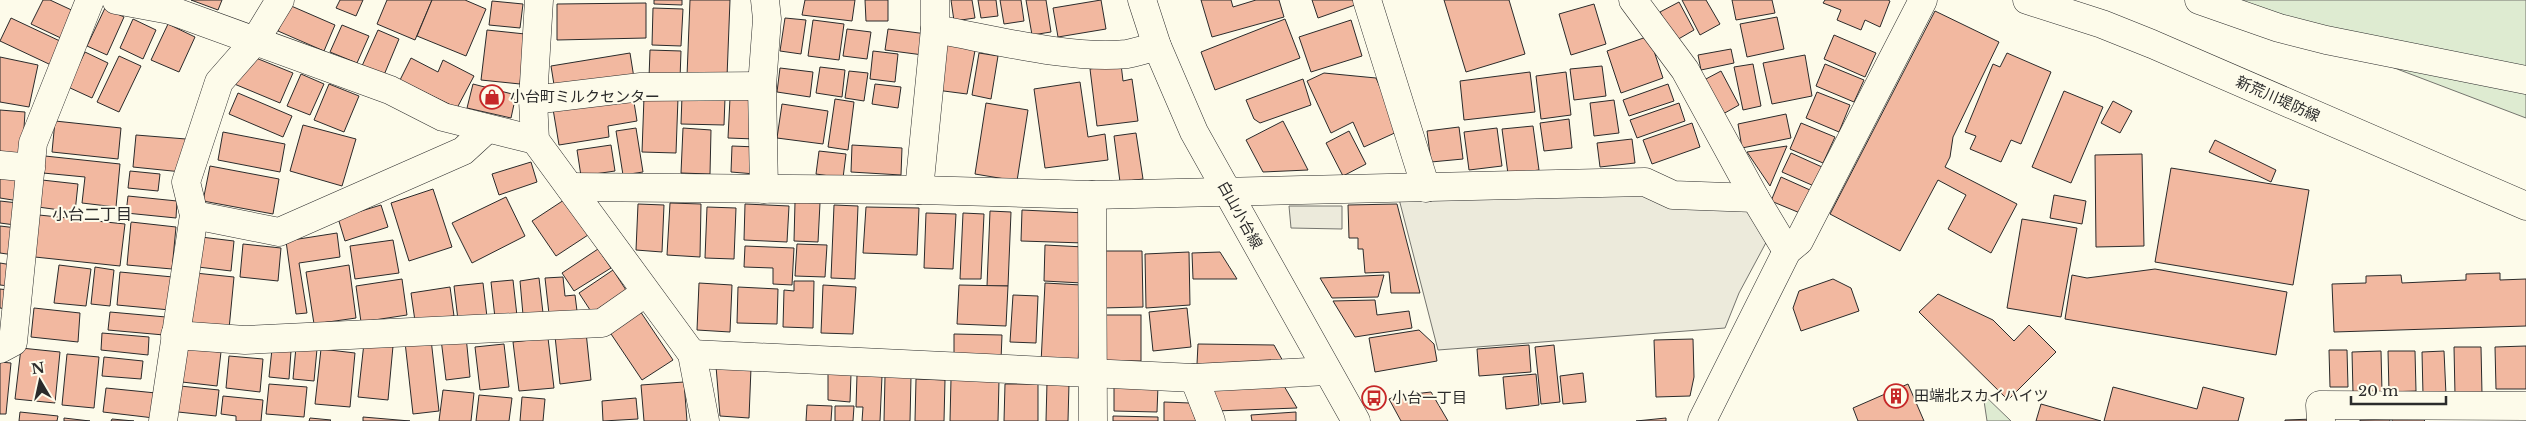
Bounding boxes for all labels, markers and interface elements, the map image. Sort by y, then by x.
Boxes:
street label: 新荒川堤防線 [2233,72,2323,126]
shop icon: 小台町ミルクセンター [479,84,505,110]
place label: 小台町ミルクセンター [510,87,660,106]
street label: 白山小台線 [1214,177,1267,252]
district label: 小台二丁目 [52,204,132,224]
north arrow [15,356,65,406]
text: N [30,358,46,378]
scale bar [2351,374,2446,406]
text: 20 m [2358,381,2398,400]
building icon: 田端北スカイハイツ [1883,383,1909,409]
bus stop icon: 小台一丁目 [1361,385,1387,411]
place label: 田端北スカイハイツ [1914,386,2048,405]
place label: 小台一丁目 [1392,388,1467,407]

